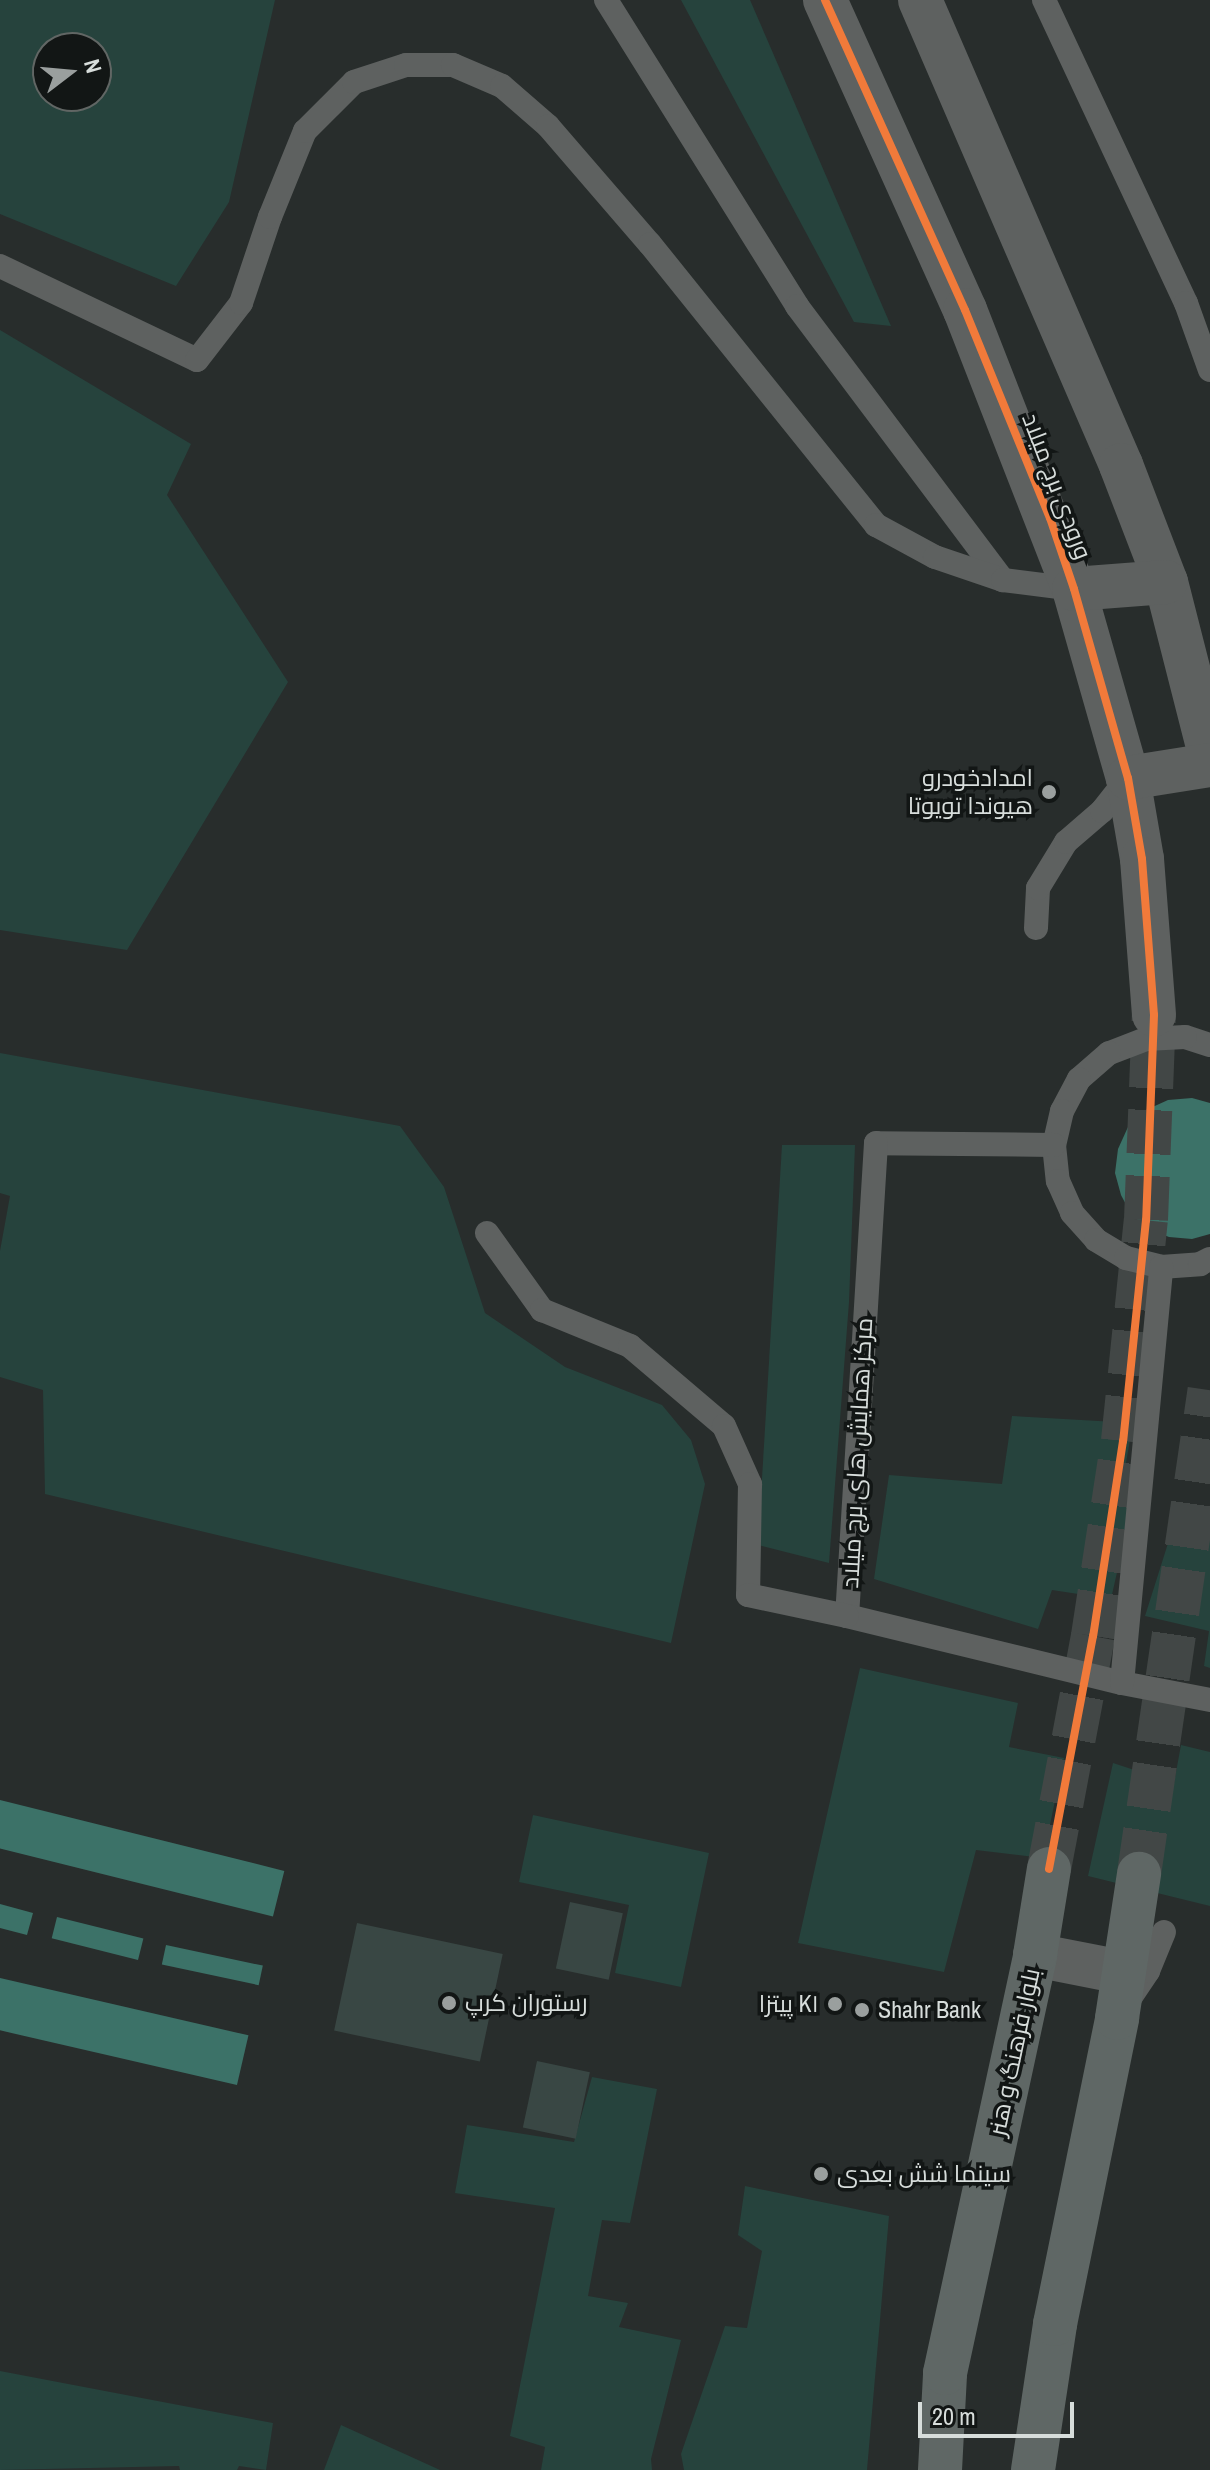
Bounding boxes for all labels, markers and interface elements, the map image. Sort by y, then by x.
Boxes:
north arrow [32,32,112,112]
text: N [77,56,109,76]
street label: ورودی برج میلاد [1016,409,1098,563]
place label: امدادخودرو هیوندا تویوتا [908,764,1033,820]
marker: امدادخودرو هیوندا تویوتا [1040,783,1058,801]
street label: مرکز همایش های برج میلاد [836,1317,878,1589]
street label: بلوار فرهنگ و هنر [982,1965,1046,2139]
place label: رستوران کرپ [465,1989,587,2017]
place label: پیتزا K۱ [759,1990,819,2018]
marker: رستوران کرپ [440,1994,458,2012]
marker: پیتزا K۱ [826,1995,844,2013]
place label: Shahr Bank [878,1996,981,2024]
marker: Shahr Bank [853,2001,871,2019]
place label: سینما شش بعدی [837,2160,1011,2188]
marker: سینما شش بعدی [812,2165,830,2183]
scale bar [922,2386,1078,2436]
text: 20 m [932,2400,976,2432]

